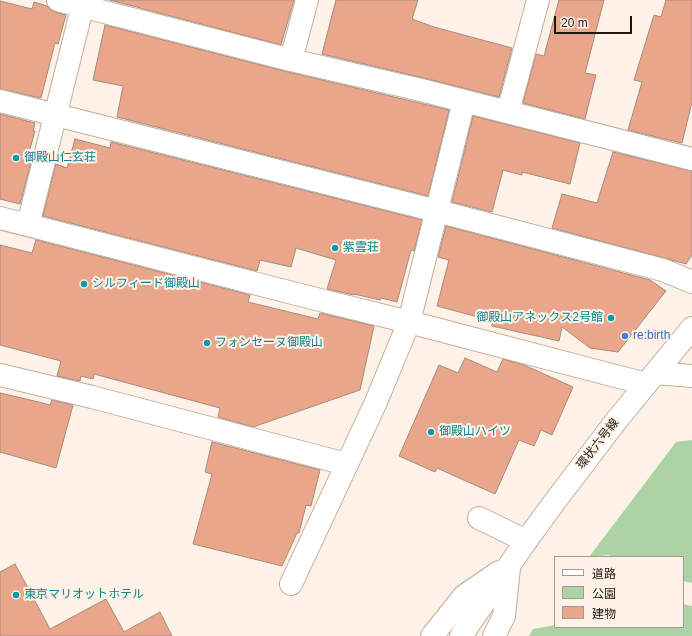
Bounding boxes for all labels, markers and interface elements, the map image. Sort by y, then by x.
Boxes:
scale bar [556,8,634,34]
text: 20 m [561,16,588,30]
place label: 御殿山仁玄荘 [24,151,96,165]
marker: 御殿山仁玄荘 [11,153,21,163]
place label: 紫雲荘 [343,241,379,255]
marker: 紫雲荘 [330,243,340,253]
place label: シルフィード御殿山 [92,277,200,291]
marker: シルフィード御殿山 [79,279,89,289]
place label: 御殿山アネックス2号館 [476,311,603,325]
marker: 御殿山アネックス2号館 [606,313,616,323]
place label: re:birth [633,329,670,343]
marker: re:birth [620,331,630,341]
place label: フォンセーヌ御殿山 [215,336,323,350]
marker: フォンセーヌ御殿山 [202,338,212,348]
street label: 環状六号線 [574,416,622,472]
place label: 御殿山ハイツ [439,425,511,439]
marker: 御殿山ハイツ [426,427,436,437]
legend [554,556,684,628]
text: 道路 [592,567,616,581]
text: 公園 [592,587,616,601]
place label: 東京マリオットホテル [24,588,144,602]
marker: 東京マリオットホテル [11,590,21,600]
text: 建物 [592,607,616,621]

